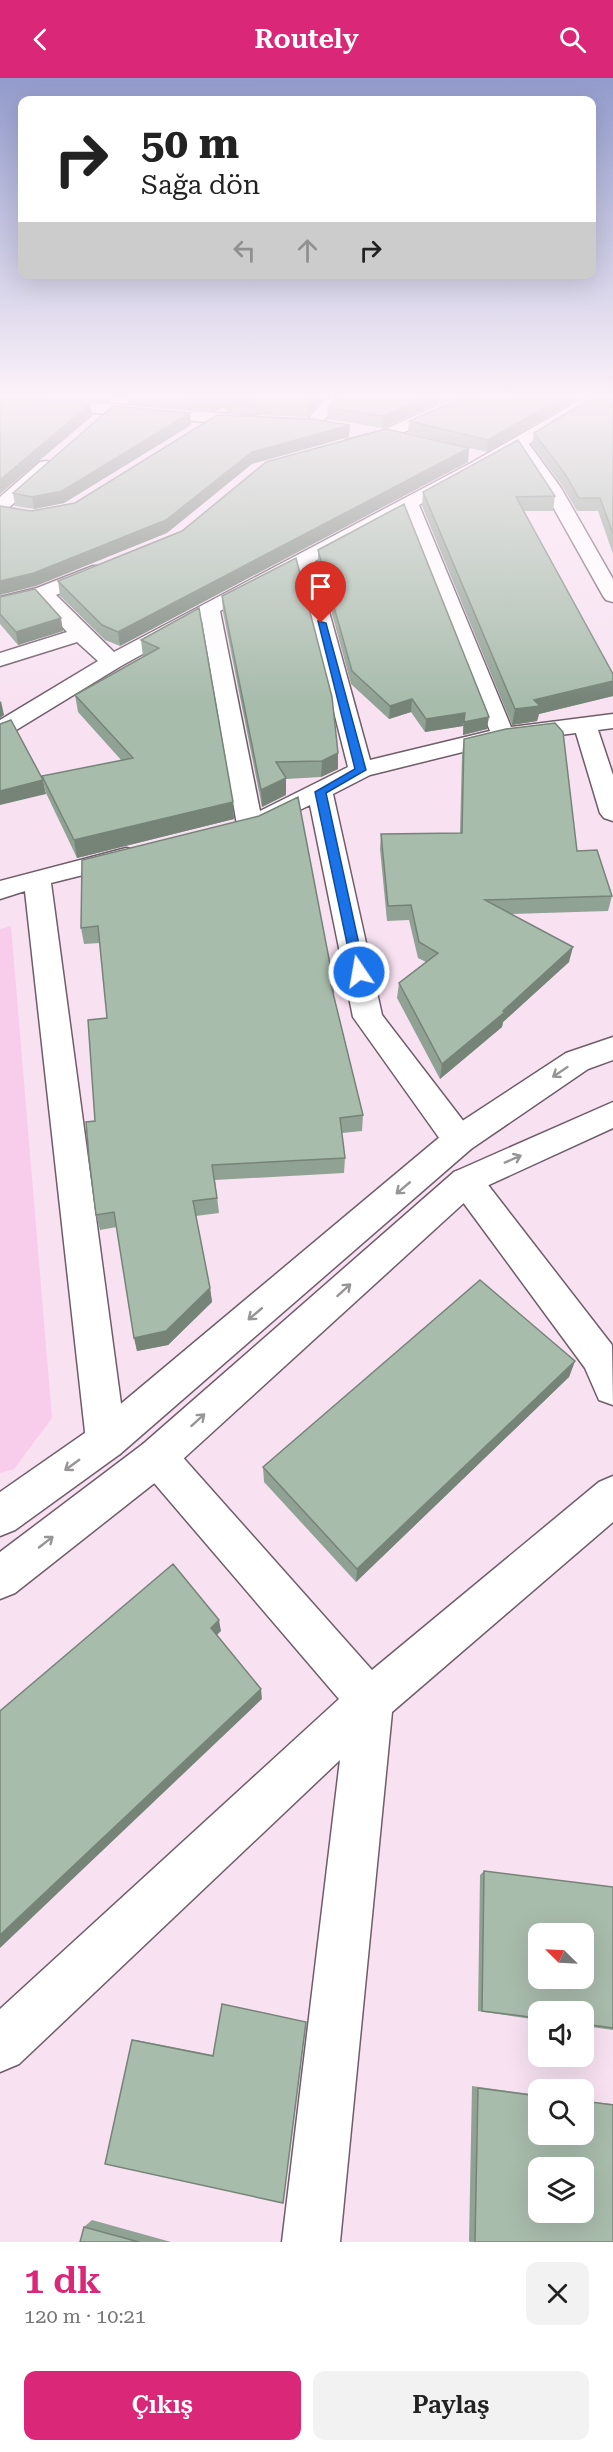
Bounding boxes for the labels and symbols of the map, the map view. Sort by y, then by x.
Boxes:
pin [295,561,346,623]
position arrow [327,940,391,1004]
one-way arrow [552,1066,569,1078]
one-way arrow [503,1153,522,1164]
one-way arrow [395,1181,411,1194]
one-way arrow [336,1283,351,1297]
one-way arrow [248,1307,263,1321]
one-way arrow [190,1413,205,1427]
one-way arrow [64,1459,81,1471]
one-way arrow [38,1536,54,1549]
north arrow [528,1923,594,1989]

